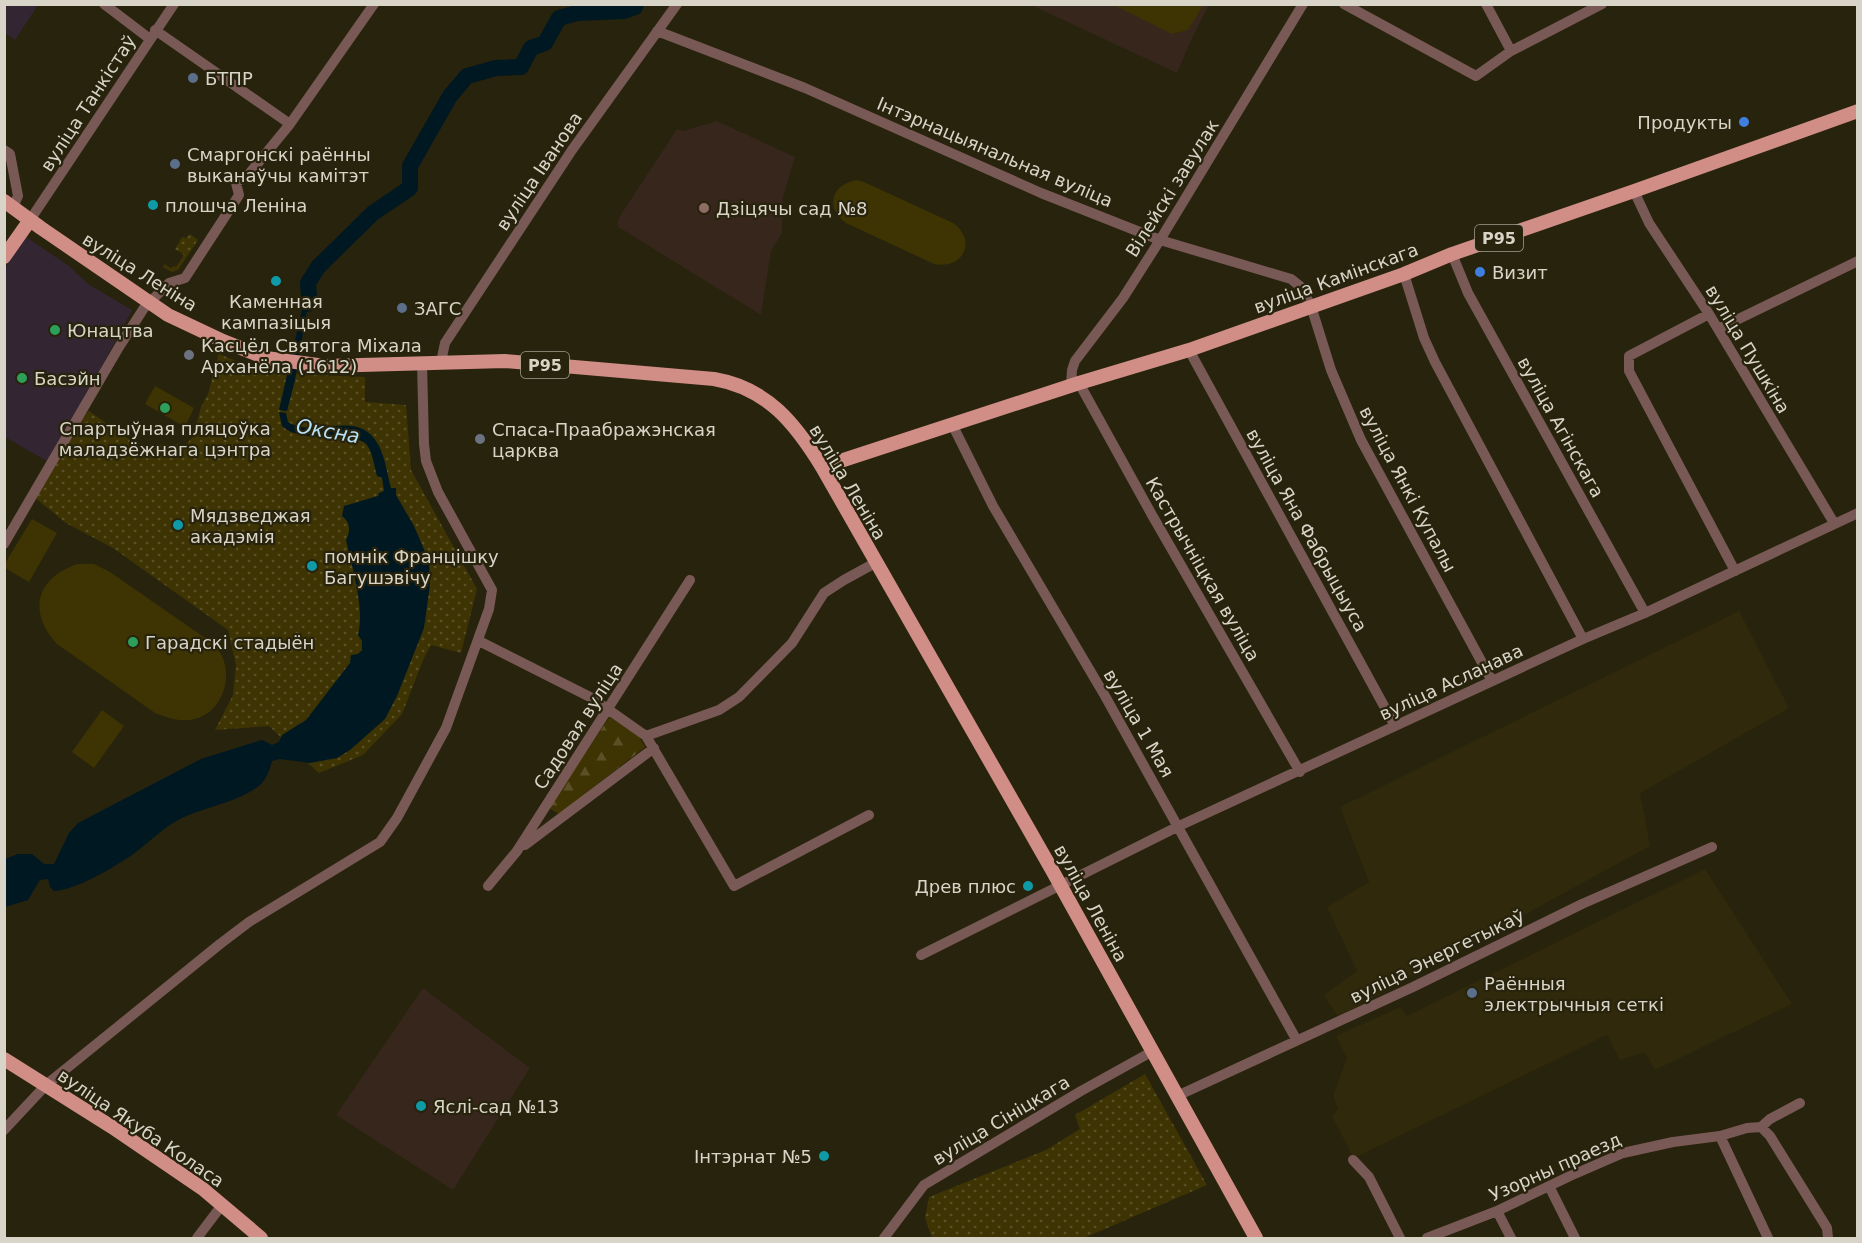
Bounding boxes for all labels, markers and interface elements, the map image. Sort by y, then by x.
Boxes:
street label: вуліца Танкістаў [36,31,140,175]
place label: БТПР [205,68,253,89]
marker: БТПР [186,71,200,85]
street label: Інтэрнацыянальная вуліца [874,93,1116,211]
street label: вуліца Іванова [492,108,586,234]
place label: Продукты [1637,112,1732,133]
street label: Вілейскі завулак [1121,115,1223,261]
marker: Продукты [1737,115,1751,129]
place label: Смаргонскі раённы выканаўчы камітэт [187,144,371,186]
marker: Смаргонскі раённы выканаўчы камітэт [168,157,182,171]
place label: плошча Леніна [165,195,307,216]
marker: плошча Леніна [146,198,160,212]
place label: Дзіцячы сад №8 [716,198,868,219]
marker: Дзіцячы сад №8 [697,201,711,215]
road number: Р95 [1475,225,1523,251]
street label: вуліца Леніна [79,228,201,316]
street label: вуліца Камінскага [1251,239,1421,317]
place label: Визит [1492,262,1548,283]
marker: Визит [1473,265,1487,279]
marker: Каменная кампазіцыя [269,274,283,288]
street label: вуліца Пушкіна [1701,281,1795,417]
place label: Каменная кампазіцыя [221,291,331,333]
place label: ЗАГС [414,298,461,319]
marker: ЗАГС [395,301,409,315]
place label: Юнацтва [67,320,154,341]
marker: Юнацтва [48,323,62,337]
place label: Касцёл Святога Міхала Арханёла (1612) [201,335,422,377]
marker: Касцёл Святога Міхала Арханёла (1612) [182,348,196,362]
road number: Р95 [521,352,569,378]
street label: вуліца Агінскага [1514,353,1608,501]
place label: Басэйн [34,368,101,389]
marker: Басэйн [15,371,29,385]
marker: Спартыўная пляцоўка маладзёжнага цэнтра [158,401,172,415]
street label: вуліца Янкі Купалы [1355,403,1461,575]
water label: Оксна [294,414,362,448]
place label: Спартыўная пляцоўка маладзёжнага цэнтра [59,418,271,460]
place label: Спаса-Праабражэнская царква [492,419,716,461]
street label: вуліца Леніна [805,420,891,544]
street label: вуліца Яна Фабрыцыуса [1242,425,1372,635]
marker: Спаса-Праабражэнская царква [473,432,487,446]
street label: Кастрычніцкая вуліца [1142,473,1264,665]
place label: Мядзведжая акадэмія [190,505,311,547]
marker: Мядзведжая акадэмія [171,518,185,532]
place label: помнік Францішку Багушэвічу [324,546,499,588]
marker: помнік Францішку Багушэвічу [305,559,319,573]
place label: Гарадскі стадыён [145,632,314,653]
marker: Гарадскі стадыён [126,635,140,649]
street label: вуліца Асланава [1376,640,1526,724]
street label: Садовая вуліца [529,659,627,793]
street label: вуліца 1 Мая [1100,665,1178,781]
street label: вуліца Леніна [1050,841,1132,965]
place label: Древ плюс [915,876,1016,897]
marker: Древ плюс [1021,879,1035,893]
street label: вуліца Энергетыкаў [1346,904,1528,1007]
place label: Раённыя электрычныя сеткі [1484,973,1664,1015]
marker: Раённыя электрычныя сеткі [1465,986,1479,1000]
street label: вуліца Якуба Коласа [54,1065,228,1191]
street label: вуліца Сініцкага [929,1071,1073,1169]
place label: Яслі-сад №13 [433,1096,559,1117]
marker: Яслі-сад №13 [414,1099,428,1113]
street label: Узорны праезд [1486,1129,1624,1205]
place label: Інтэрнат №5 [694,1146,812,1167]
marker: Інтэрнат №5 [817,1149,831,1163]

